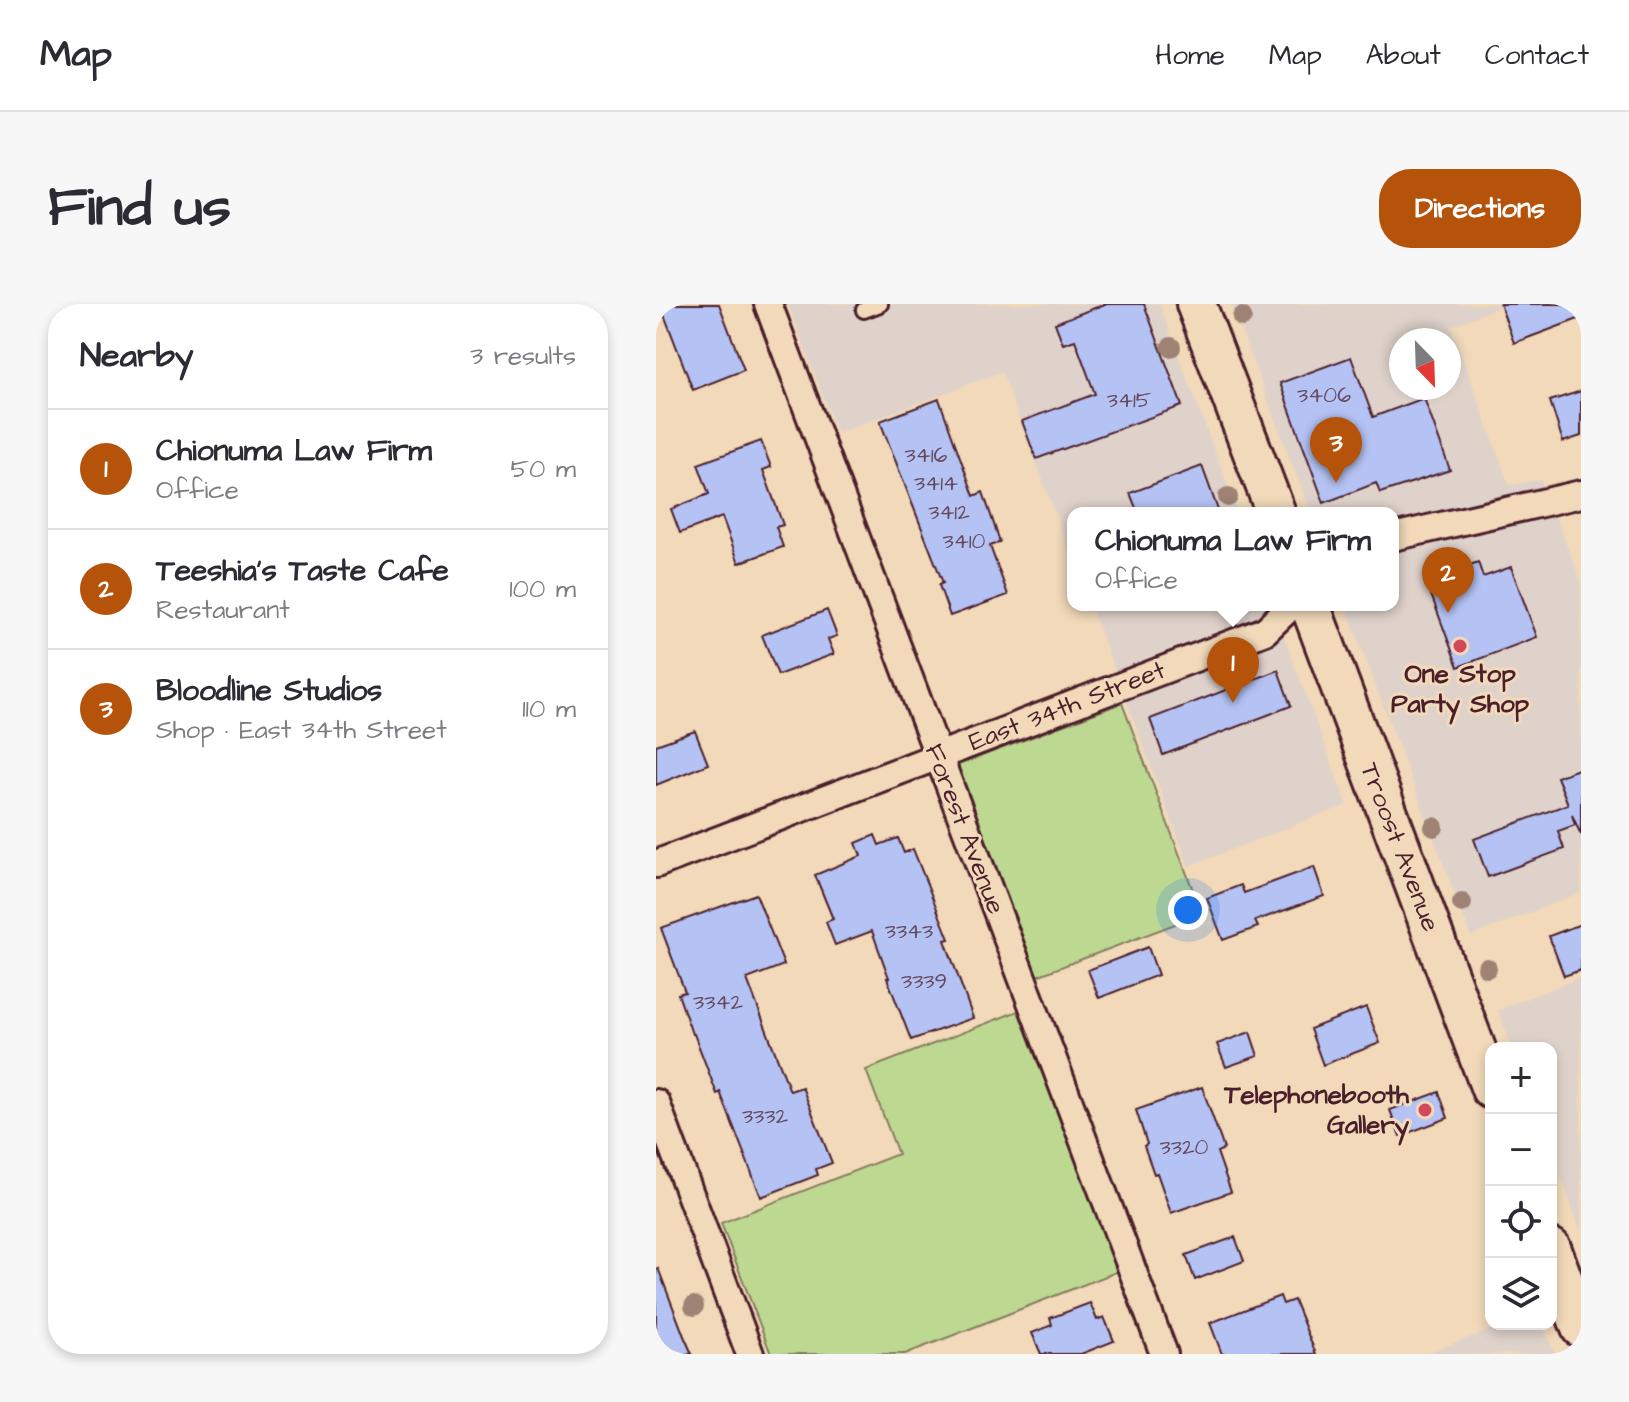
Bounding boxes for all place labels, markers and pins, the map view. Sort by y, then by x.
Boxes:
pin: 3 [1310,417,1362,483]
pin: 2 [1422,547,1474,613]
pin: 1 [1207,637,1259,703]
marker: One Stop Party Shop [1451,637,1469,655]
place label: One Stop Party Shop [1391,656,1530,725]
place label: Telephonebooth Gallery [1223,1077,1410,1146]
marker: Telephonebooth Gallery [1416,1101,1434,1119]

